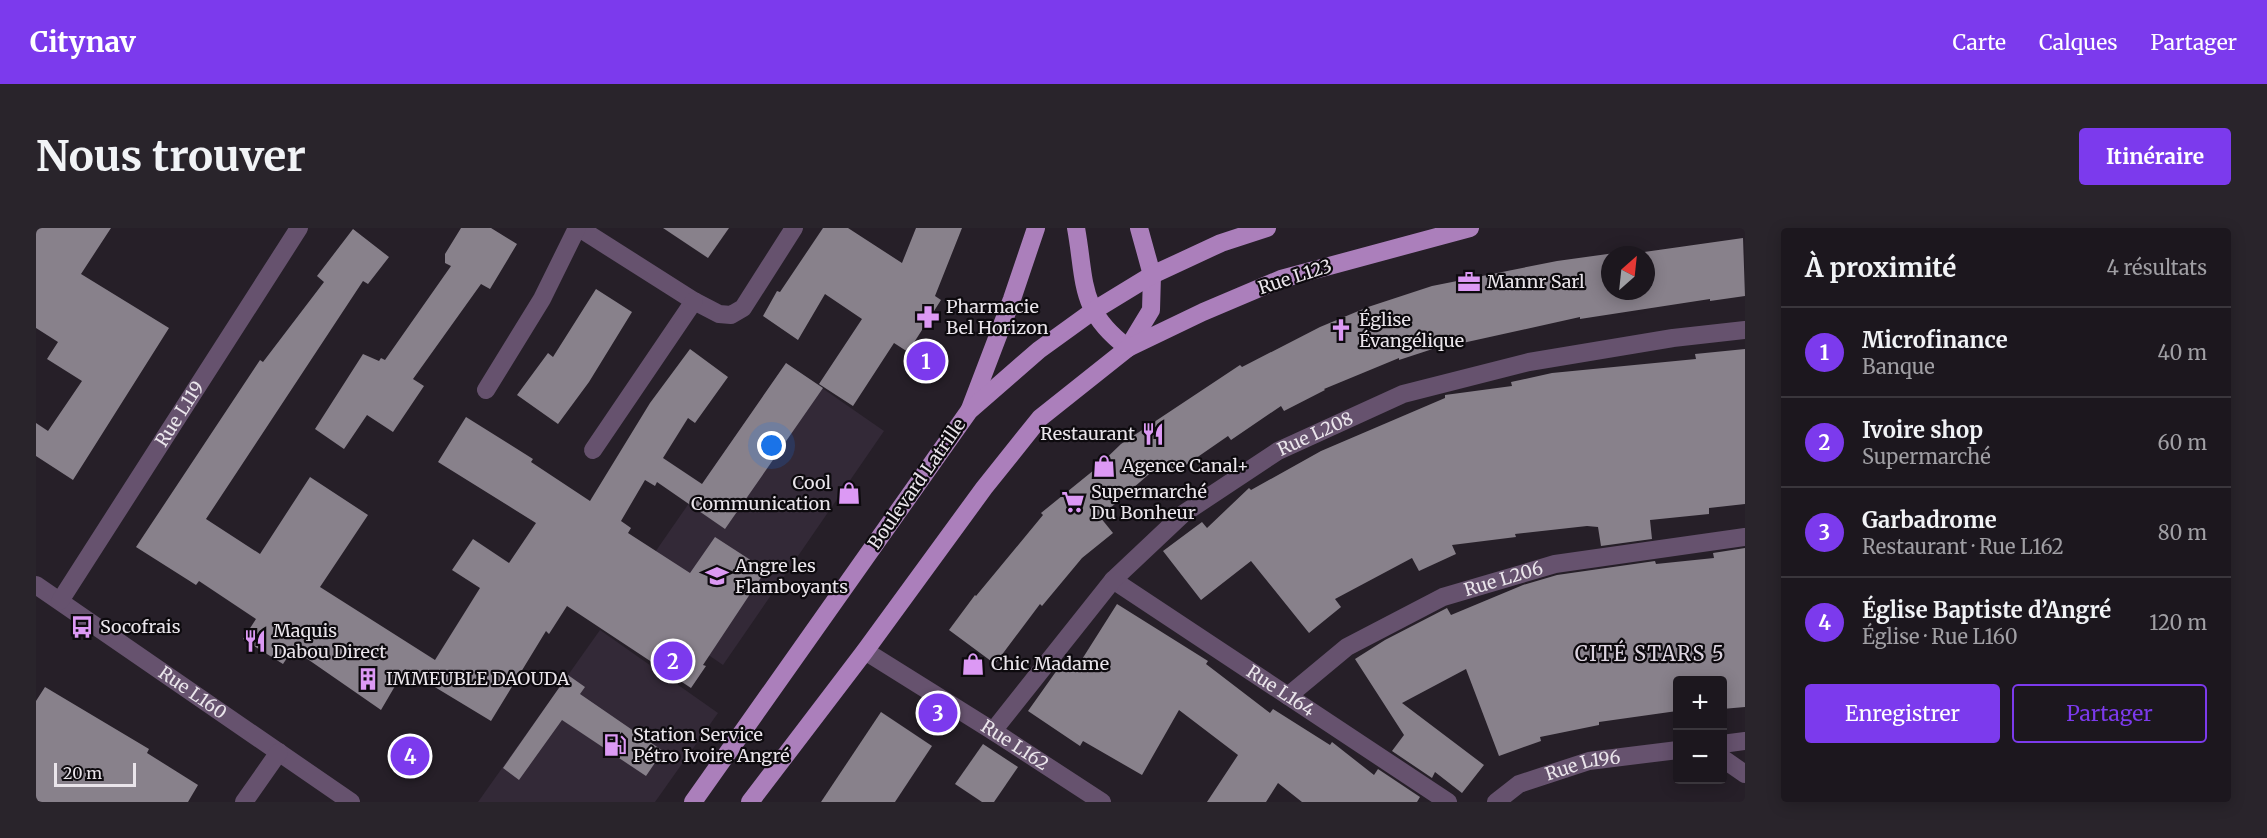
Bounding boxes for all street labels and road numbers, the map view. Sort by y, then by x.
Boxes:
street label: Rue L123 [1255,254,1335,299]
street label: Rue L119 [150,377,209,451]
street label: Rue L208 [1273,406,1357,461]
street label: Boulevard Latrille [863,414,970,554]
street label: Rue L206 [1461,556,1546,601]
street label: Rue L164 [1242,660,1319,722]
street label: Rue L160 [154,661,231,724]
street label: Rue L162 [977,714,1053,775]
street label: Rue L196 [1542,745,1622,786]

